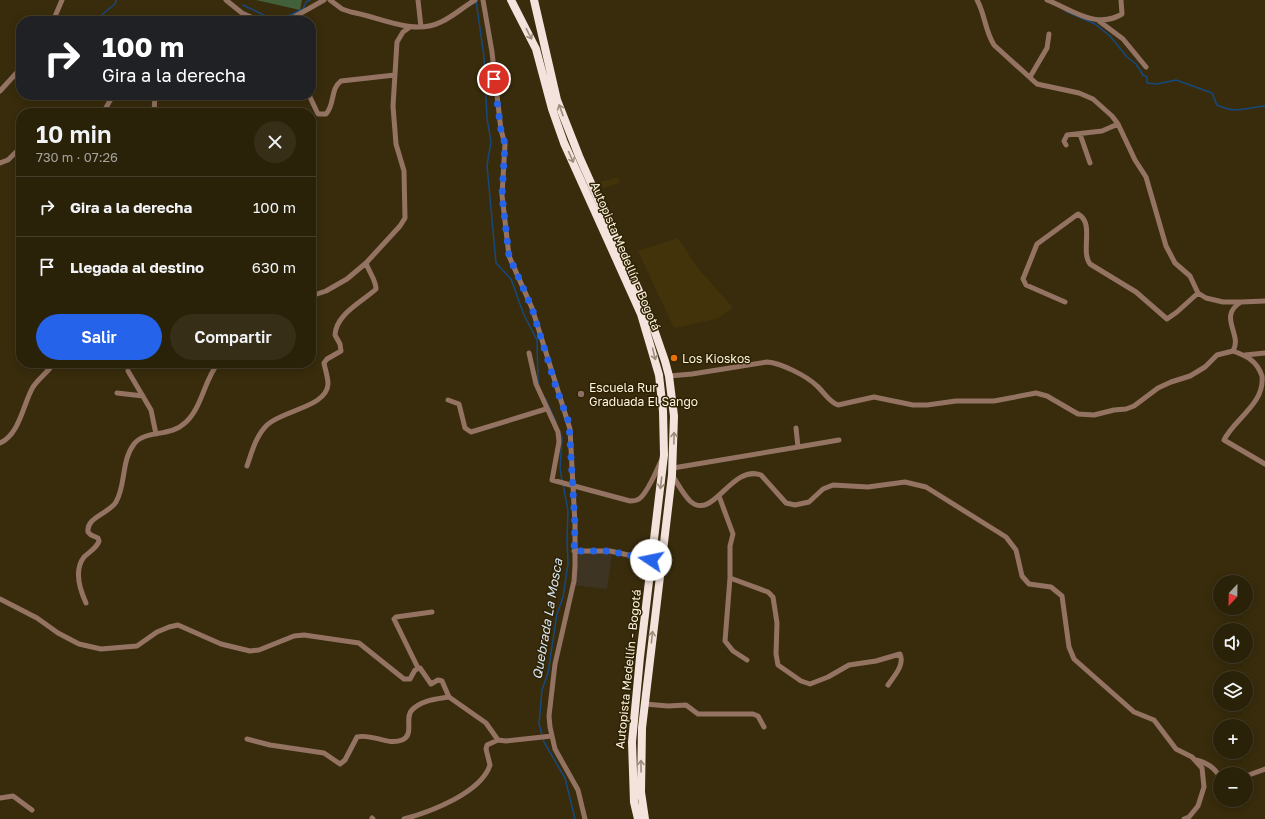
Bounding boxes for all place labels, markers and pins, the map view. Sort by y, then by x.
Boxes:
pin [477,62,511,96]
place label: Los Kioskos [682,351,750,366]
marker: Los Kioskos [669,353,679,363]
place label: Escuela Rur Graduada El Sango [589,380,698,409]
marker: Escuela Rur Graduada El Sango [576,389,586,399]

